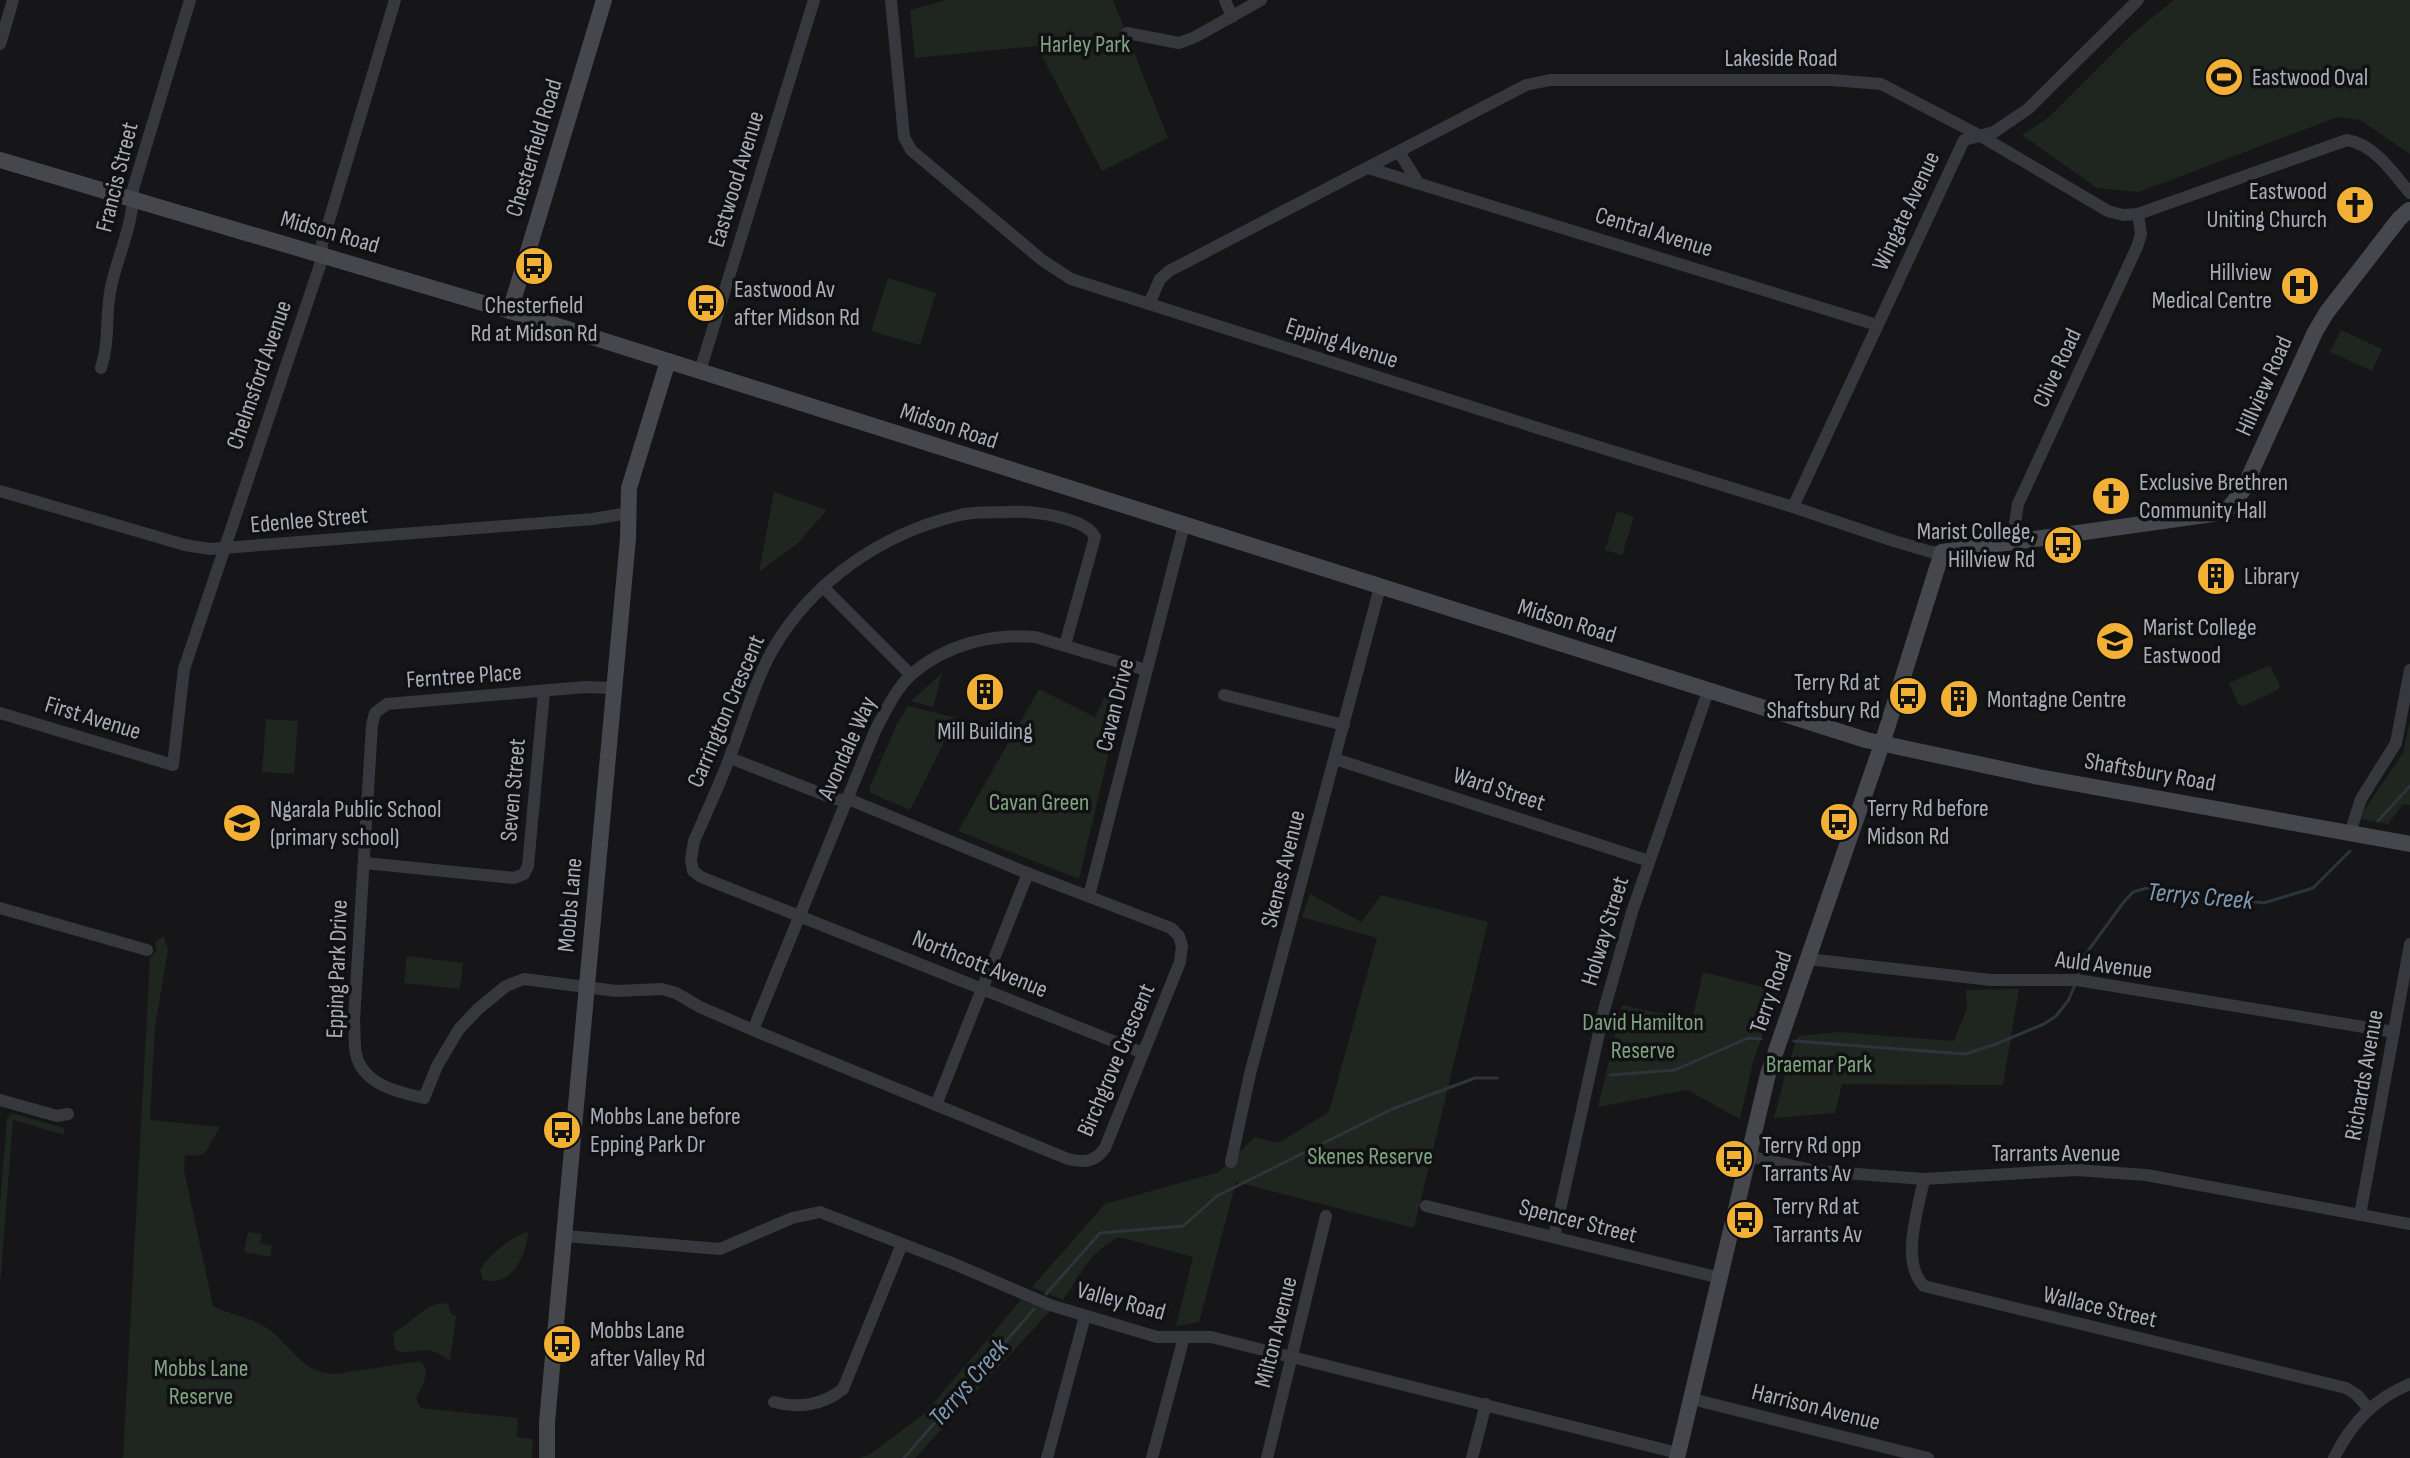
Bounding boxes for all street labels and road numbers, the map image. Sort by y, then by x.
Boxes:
street label: Lakeside Road [1724,44,1838,73]
street label: Chesterfield Road [499,76,569,220]
street label: Eastwood Avenue [702,108,770,250]
street label: Francis Street [89,119,145,235]
street label: Wingate Avenue [1866,147,1946,275]
street label: Central Avenue [1592,200,1716,264]
street label: Midson Road [277,204,383,260]
street label: Chelmsford Avenue [220,297,298,453]
street label: Epping Avenue [1282,311,1402,375]
street label: Clive Road [2026,324,2088,412]
street label: Hillview Road [2229,332,2299,440]
street label: Midson Road [896,397,1002,455]
street label: Edenlee Street [249,500,369,540]
street label: Midson Road [1514,592,1620,650]
street label: Carrington Crescent [681,630,771,792]
street label: Cavan Drive [1090,656,1140,754]
street label: Ferntree Place [405,658,523,694]
street label: First Avenue [41,690,145,746]
street label: Avondale Way [811,692,883,805]
street label: Seven Street [494,737,532,843]
street label: Shaftsbury Road [2082,746,2218,798]
street label: Ward Street [1449,761,1549,817]
street label: Skenes Avenue [1254,807,1312,931]
street label: Mobbs Lane [551,857,589,953]
street label: Holway Street [1575,873,1635,989]
street label: Epping Park Drive [320,899,354,1039]
street label: Northcott Avenue [908,924,1052,1004]
street label: Auld Avenue [2053,945,2154,985]
street label: Terry Road [1743,947,1799,1037]
street label: Birchgrove Crescent [1071,979,1161,1141]
street label: Richards Avenue [2338,1007,2390,1143]
street label: Tarrants Avenue [1992,1139,2120,1168]
street label: Spencer Street [1516,1192,1640,1250]
street label: Milton Avenue [1248,1274,1304,1390]
street label: Valley Road [1073,1275,1169,1327]
street label: Wallace Street [2040,1280,2160,1334]
street label: Harrison Avenue [1749,1377,1883,1437]

